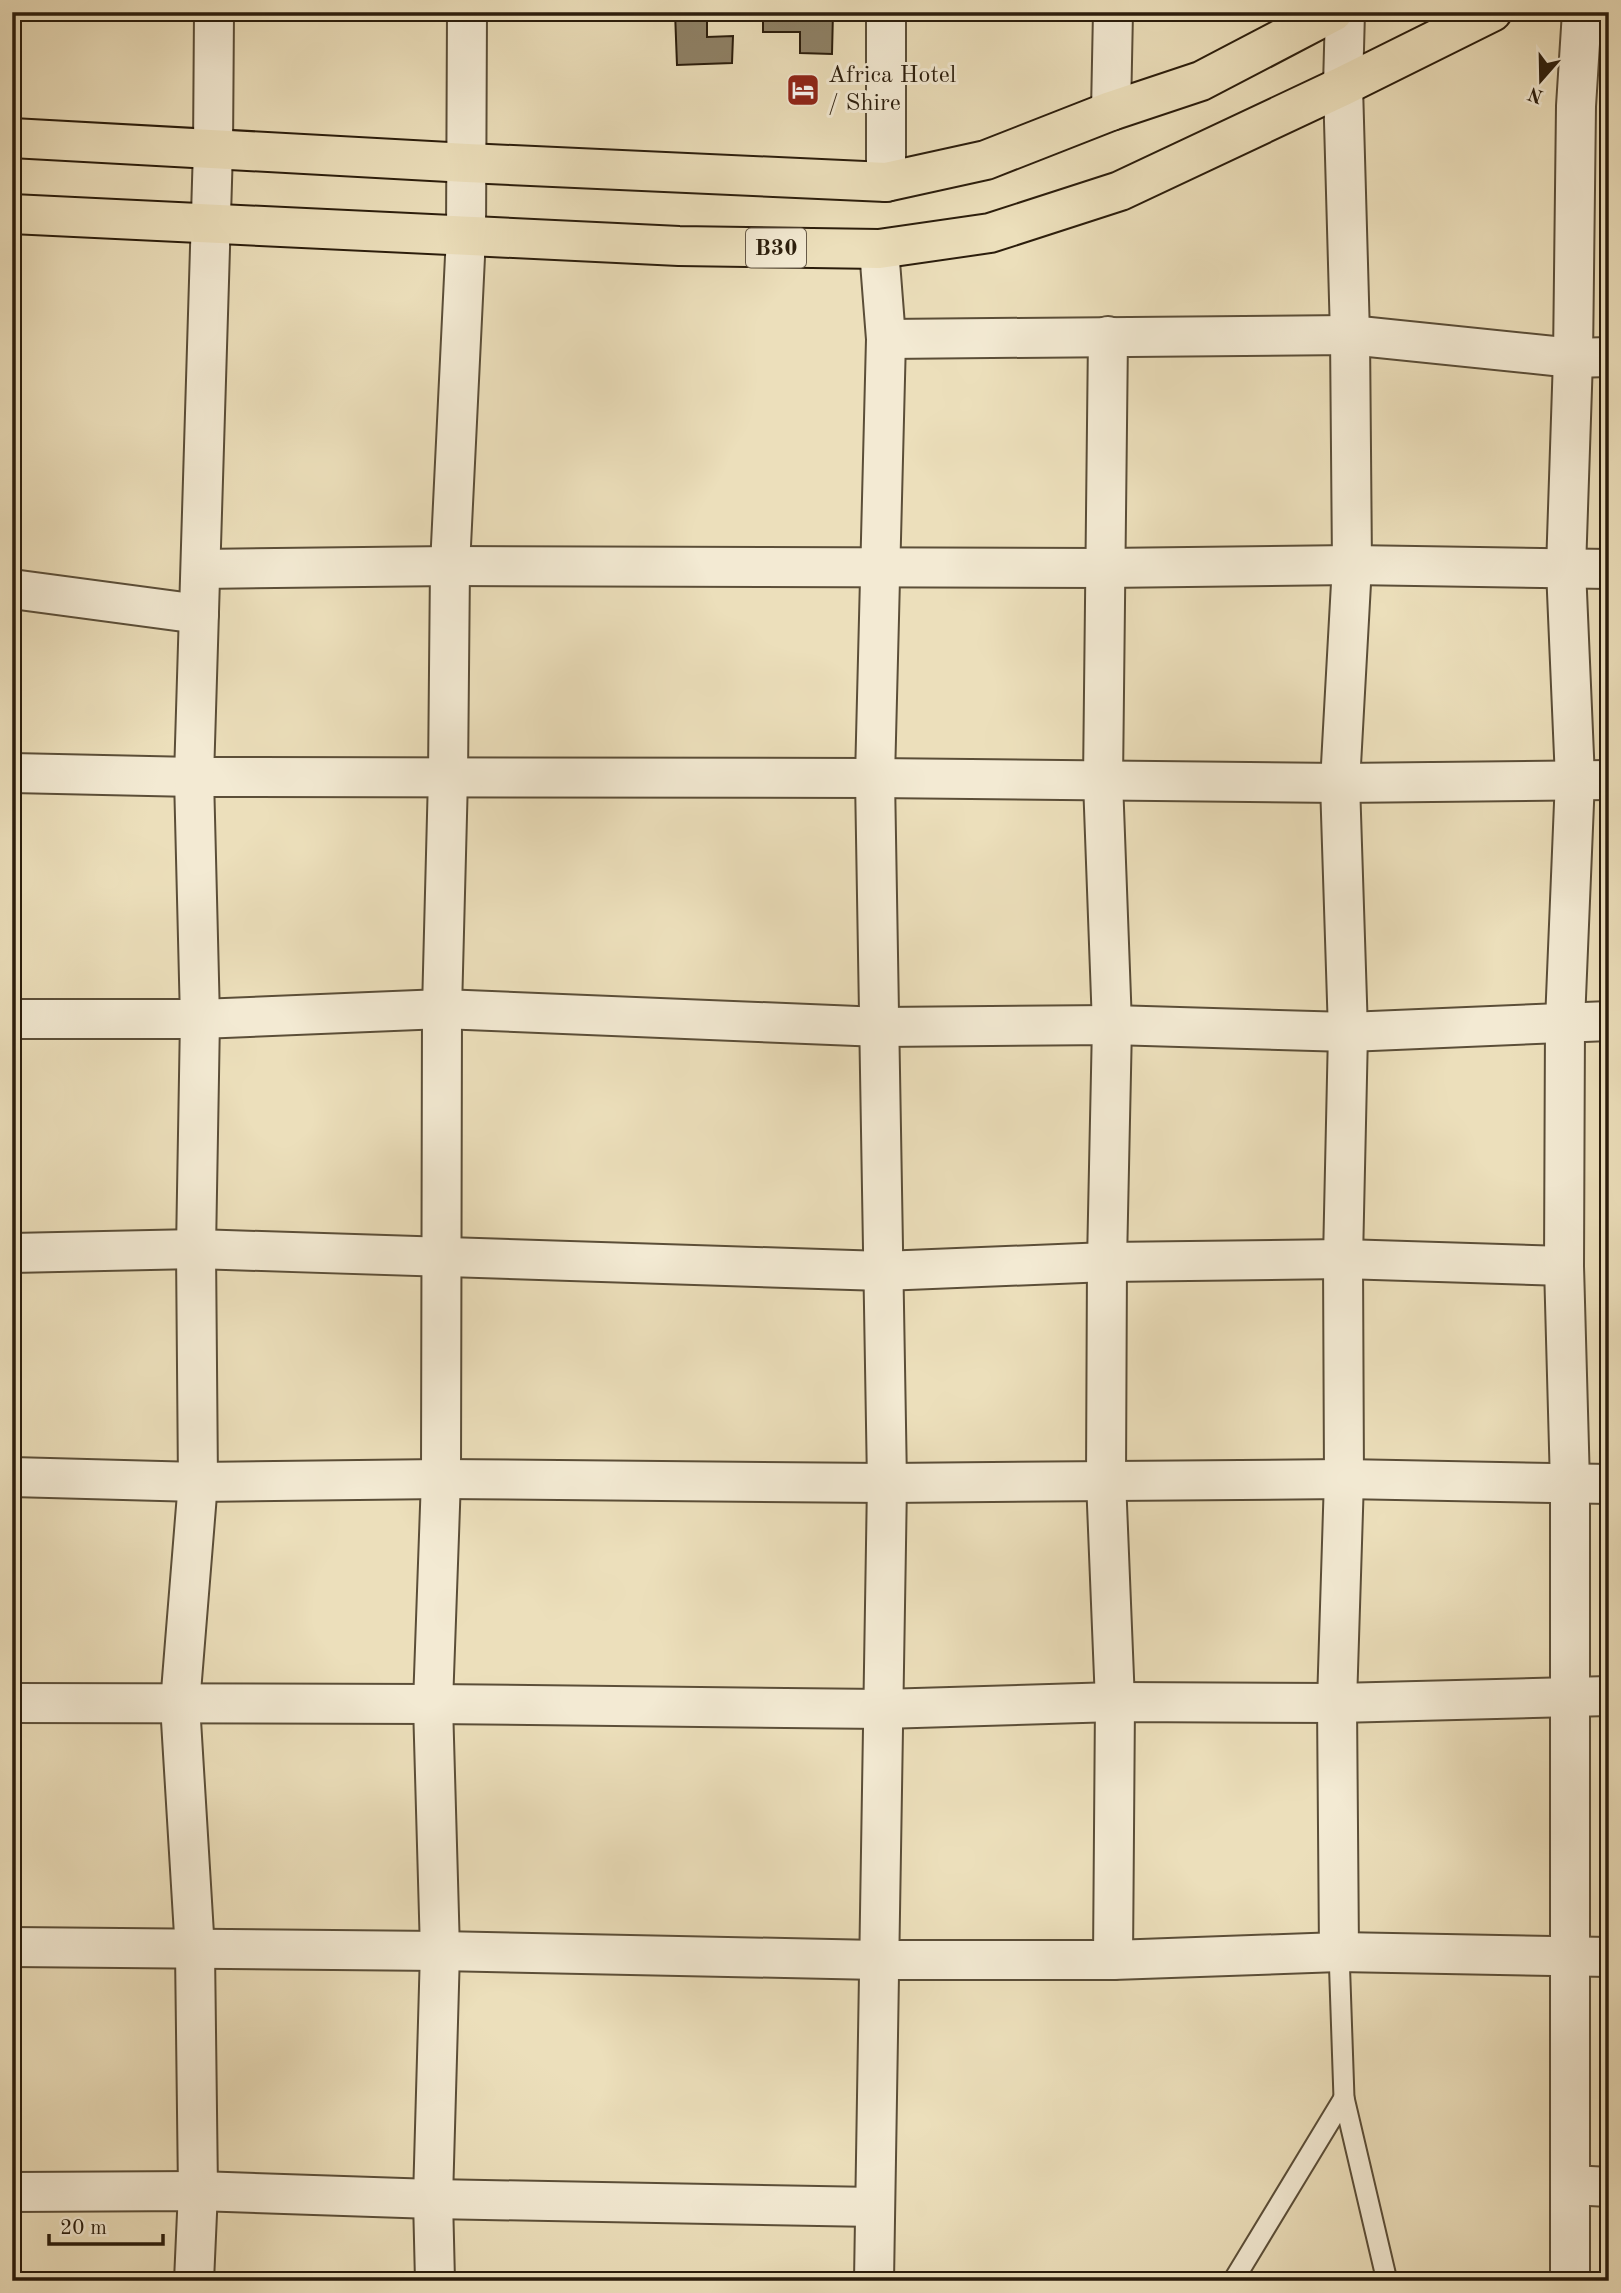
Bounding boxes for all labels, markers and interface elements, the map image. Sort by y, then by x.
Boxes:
north arrow [1506,46,1576,116]
place label: Africa Hotel / Shire [828,64,956,116]
hotel icon: Africa Hotel / Shire [784,71,822,109]
text: N [1526,82,1546,105]
road number: B30 [746,229,806,268]
scale bar [49,2202,163,2246]
text: 20 m [60,2218,107,2239]

